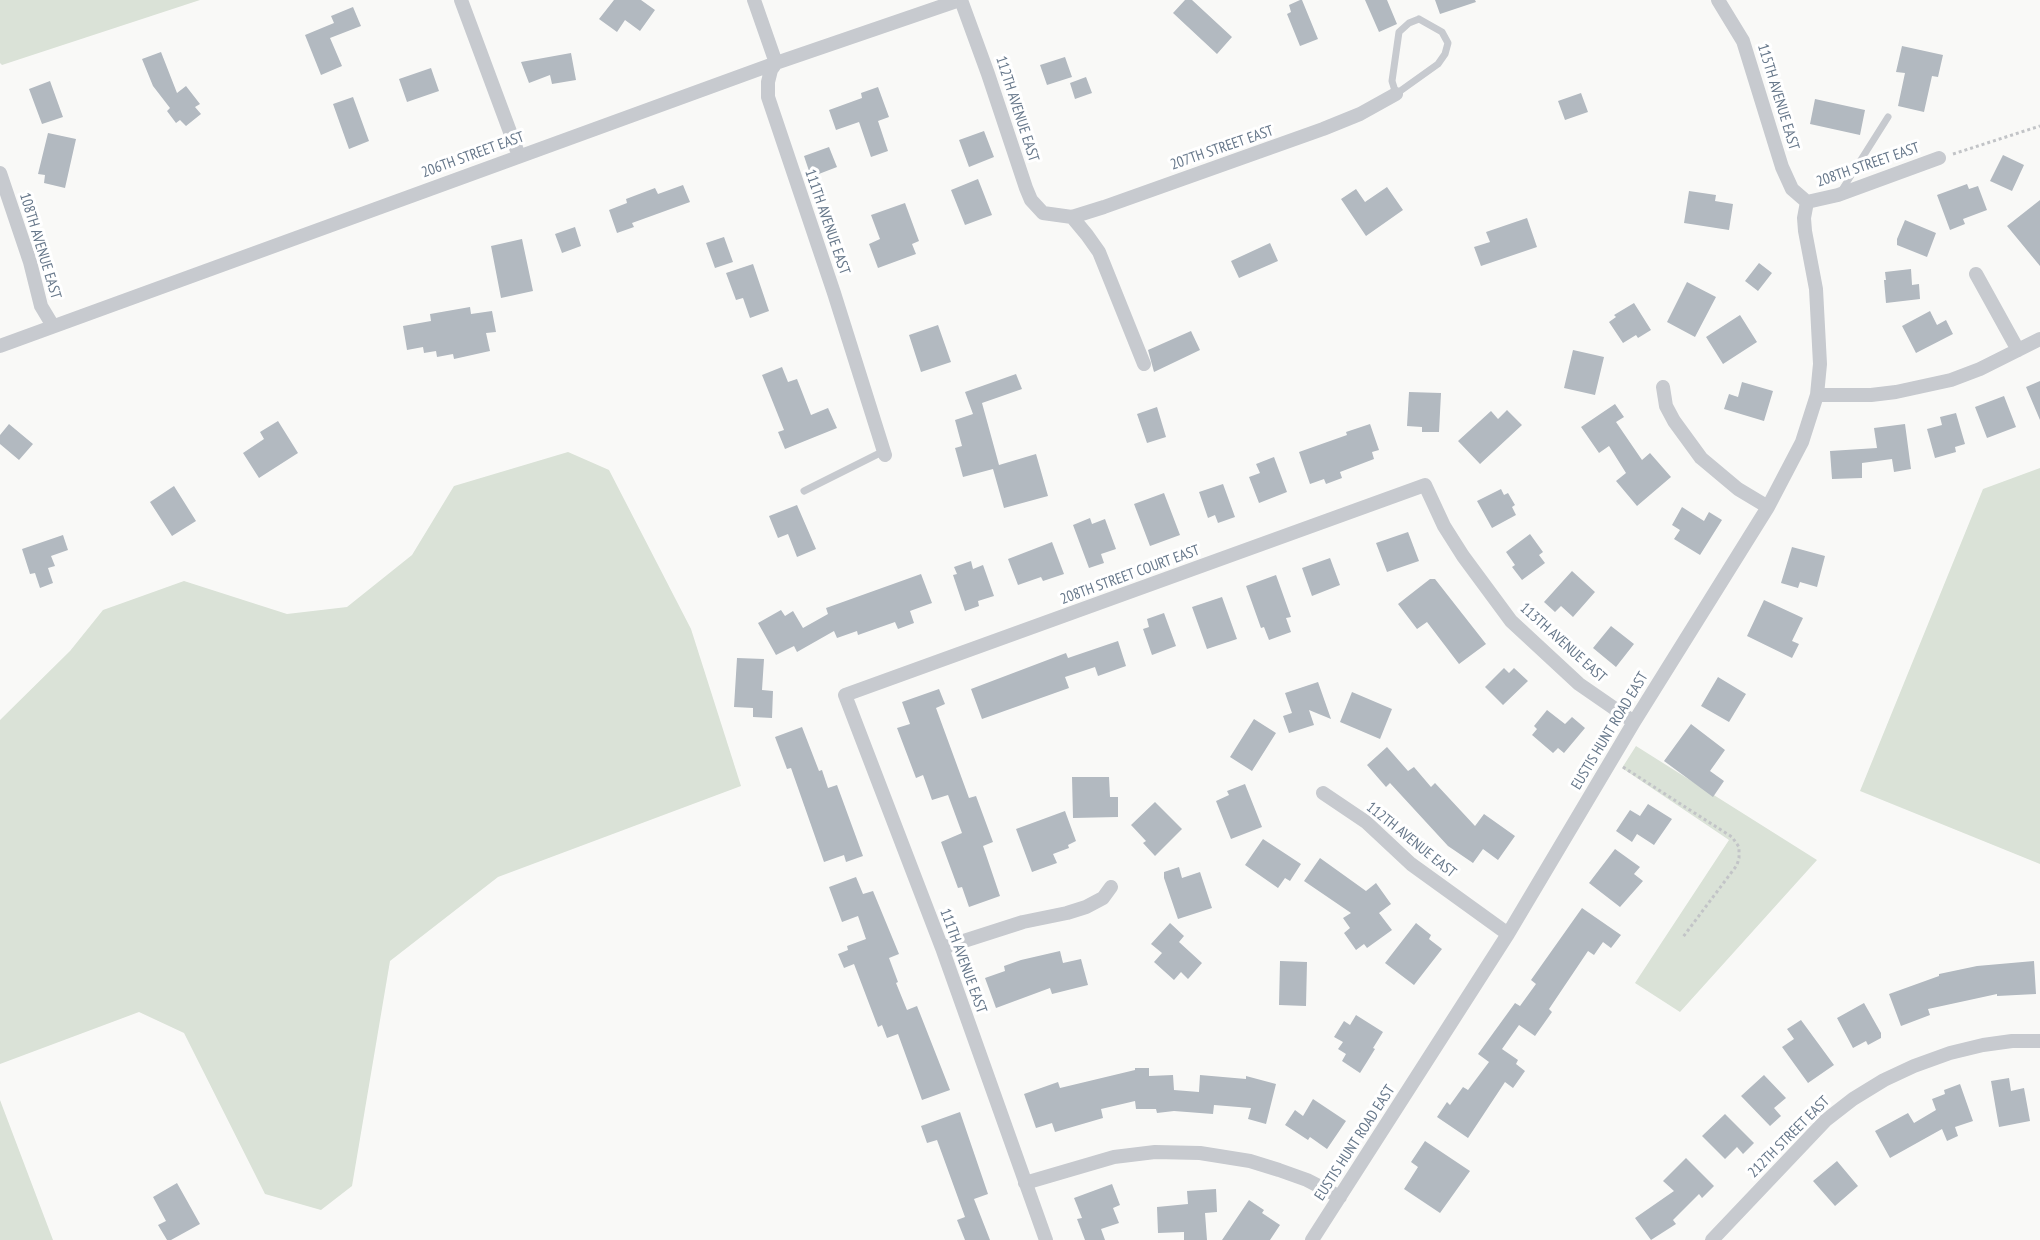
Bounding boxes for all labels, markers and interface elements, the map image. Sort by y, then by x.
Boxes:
street label: 115TH AVENUE EAST [1753,42,1803,152]
street label: 112TH AVENUE EAST [991,54,1043,164]
street label: 207TH STREET EAST [1168,122,1276,174]
street label: 206TH STREET EAST [419,128,527,182]
street label: 208TH STREET EAST [1814,139,1922,191]
street label: 111TH AVENUE EAST [801,167,853,277]
street label: 108TH AVENUE EAST [15,191,65,301]
street label: 208TH STREET COURT EAST [1058,541,1202,609]
street label: 113TH AVENUE EAST [1516,599,1610,687]
street label: EUSTIS HUNT ROAD EAST [1568,669,1652,793]
street label: 112TH AVENUE EAST [1363,798,1459,882]
street label: 111TH AVENUE EAST [936,906,990,1016]
street label: EUSTIS HUNT ROAD EAST [1311,1082,1399,1204]
street label: 212TH STREET EAST [1744,1092,1834,1182]

